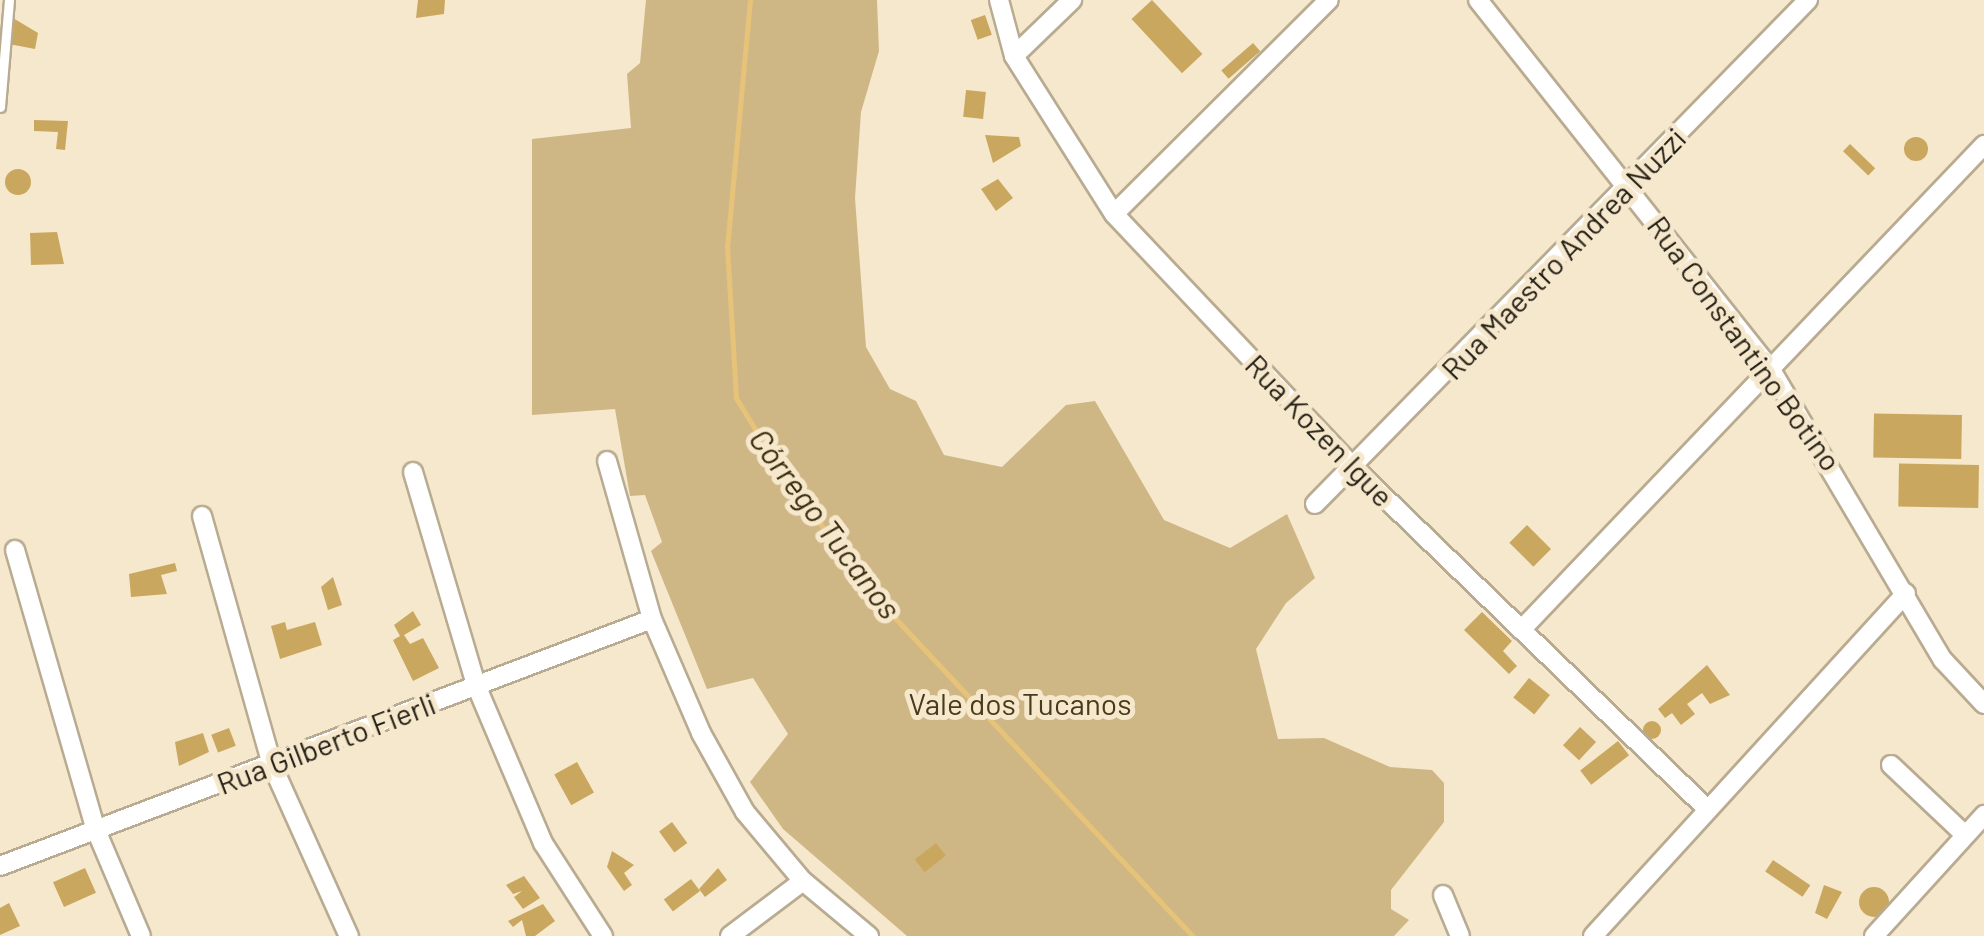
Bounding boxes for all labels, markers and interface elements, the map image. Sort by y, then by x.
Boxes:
street label: Rua Maestro Andrea Nuzzi [1433,120,1693,386]
street label: Rua Constantino Botino [1640,209,1850,477]
street label: Rua Kozen Igue [1238,346,1402,514]
water label: Córrego Tucanos [742,420,910,626]
street label: Rua Gilberto Fierli [212,685,440,801]
park label: Vale dos Tucanos [908,685,1132,721]

